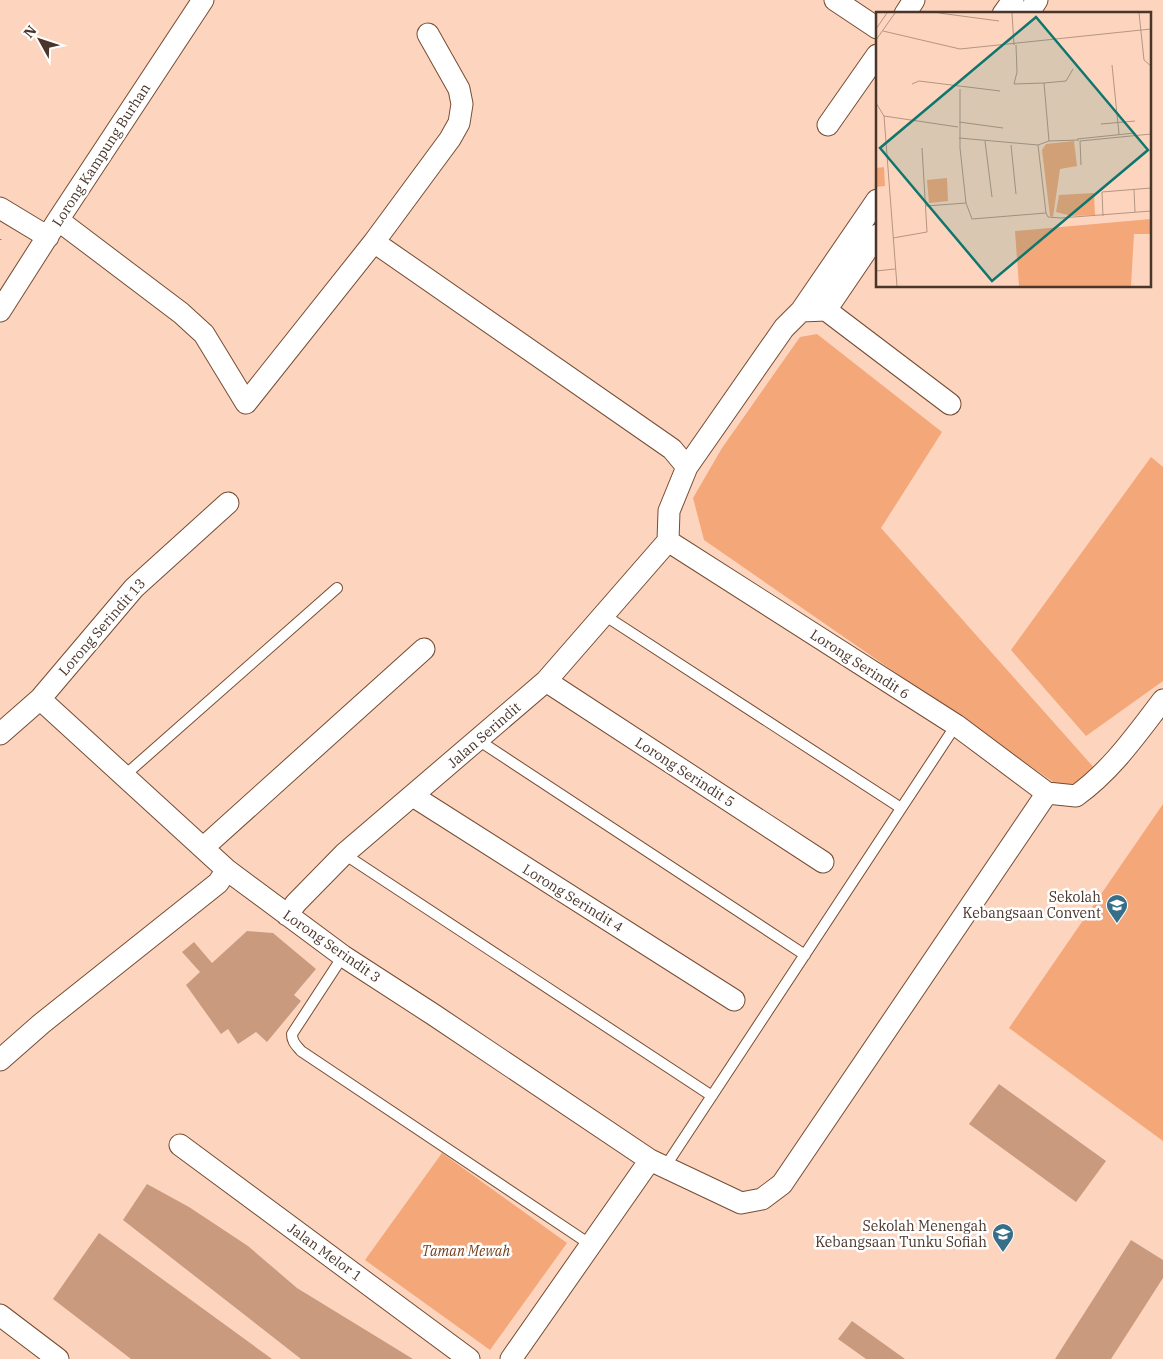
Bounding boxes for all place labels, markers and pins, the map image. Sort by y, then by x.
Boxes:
place label: Sekolah Kebangsaan Convent [963,888,1101,922]
school or university icon: Sekolah Kebangsaan Convent [1105,893,1129,924]
place label: Sekolah Menengah Kebangsaan Tunku Sofiah [815,1217,987,1251]
school or university icon: Sekolah Menengah Kebangsaan Tunku Sofiah [991,1222,1015,1253]

